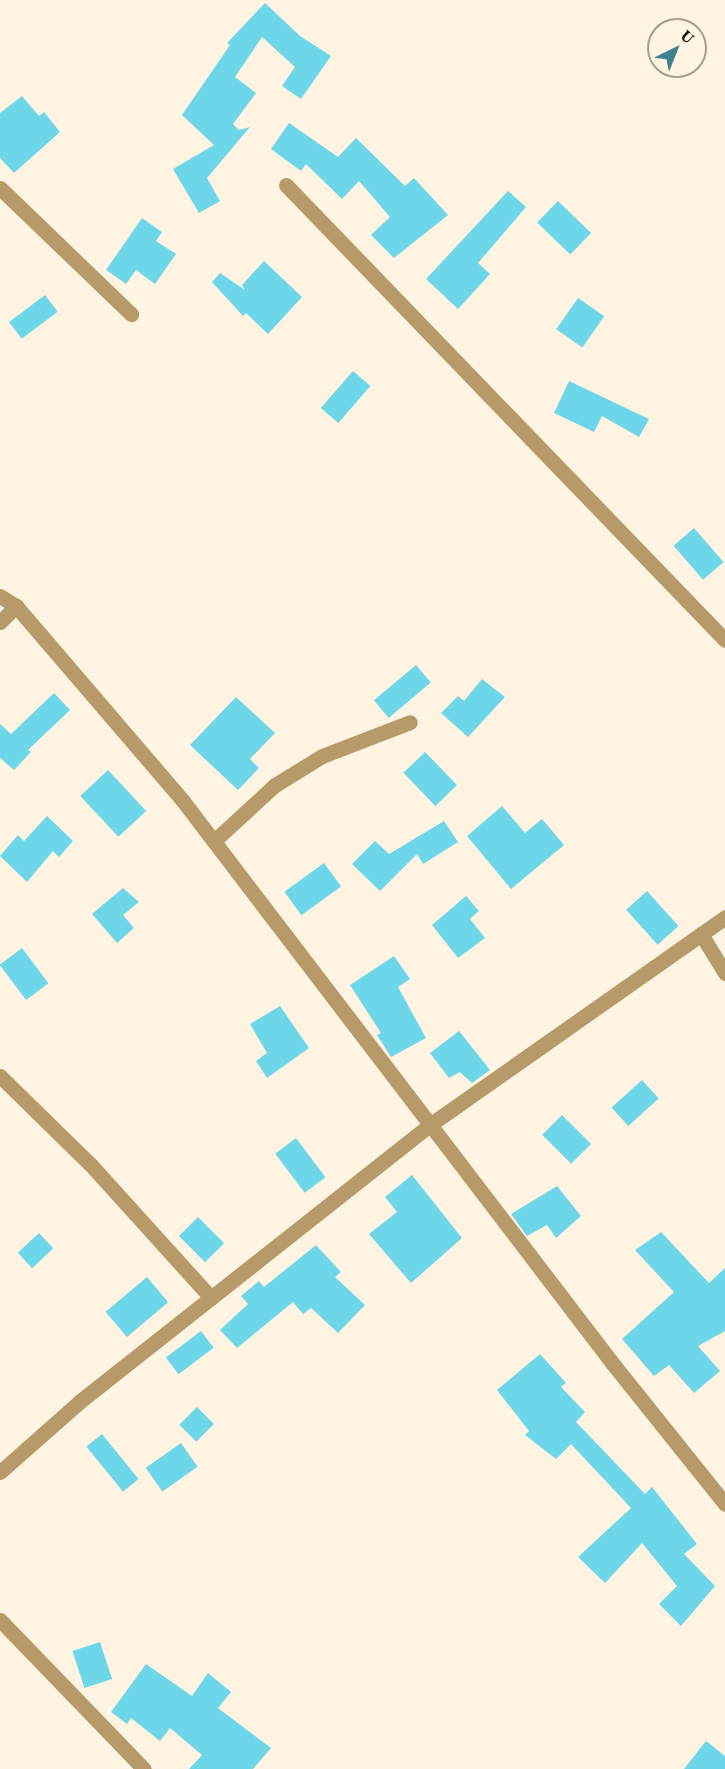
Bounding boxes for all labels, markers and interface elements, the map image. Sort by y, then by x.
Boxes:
north arrow [647,18,707,78]
text: U [676,24,700,48]

